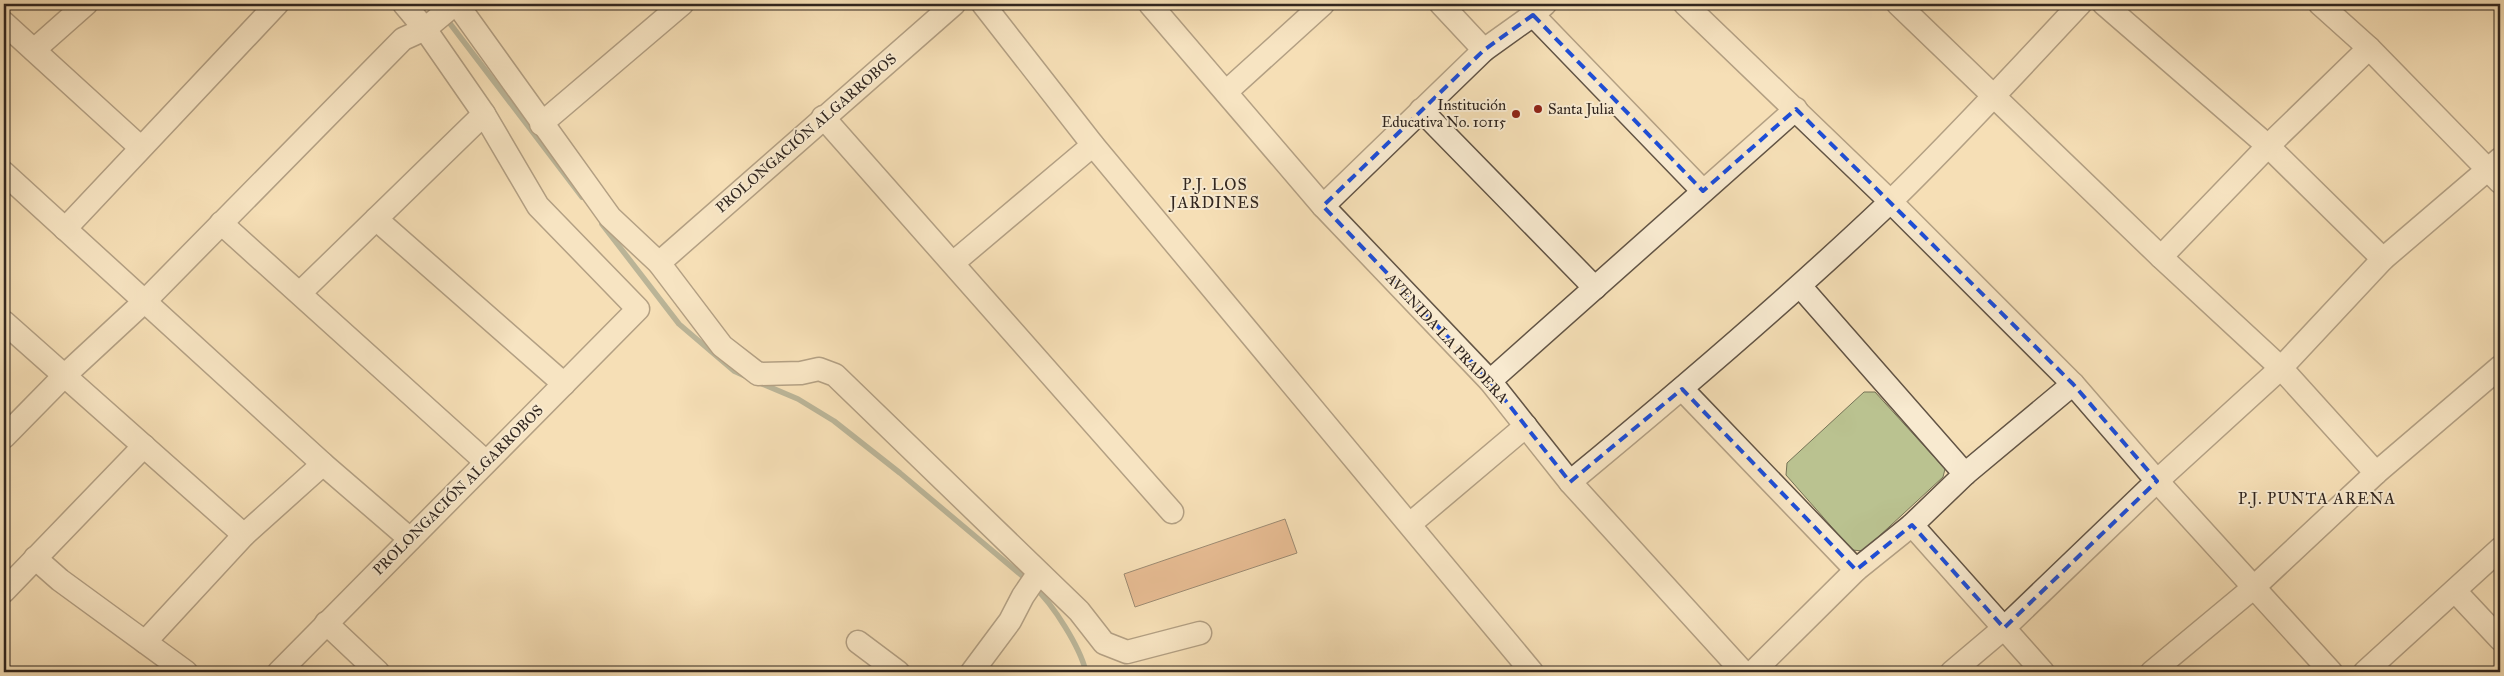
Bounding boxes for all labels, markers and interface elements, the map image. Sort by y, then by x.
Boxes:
street label: PROLONGACIÓN ALGARROBOS [711,49,900,216]
place label: Institución Educativa No. 10115 [1381,96,1506,131]
place label: Santa Julia [1548,100,1615,119]
marker: Santa Julia [1532,103,1544,115]
marker: Institución Educativa No. 10115 [1510,108,1522,120]
district label: P.J. LOS JARDINES [1168,175,1260,213]
street label: AVENIDA LA PRADERA [1381,268,1512,407]
street label: PROLONGACIÓN ALGARROBOS [368,400,547,579]
district label: P.J. PUNTA ARENA [2238,489,2396,509]

